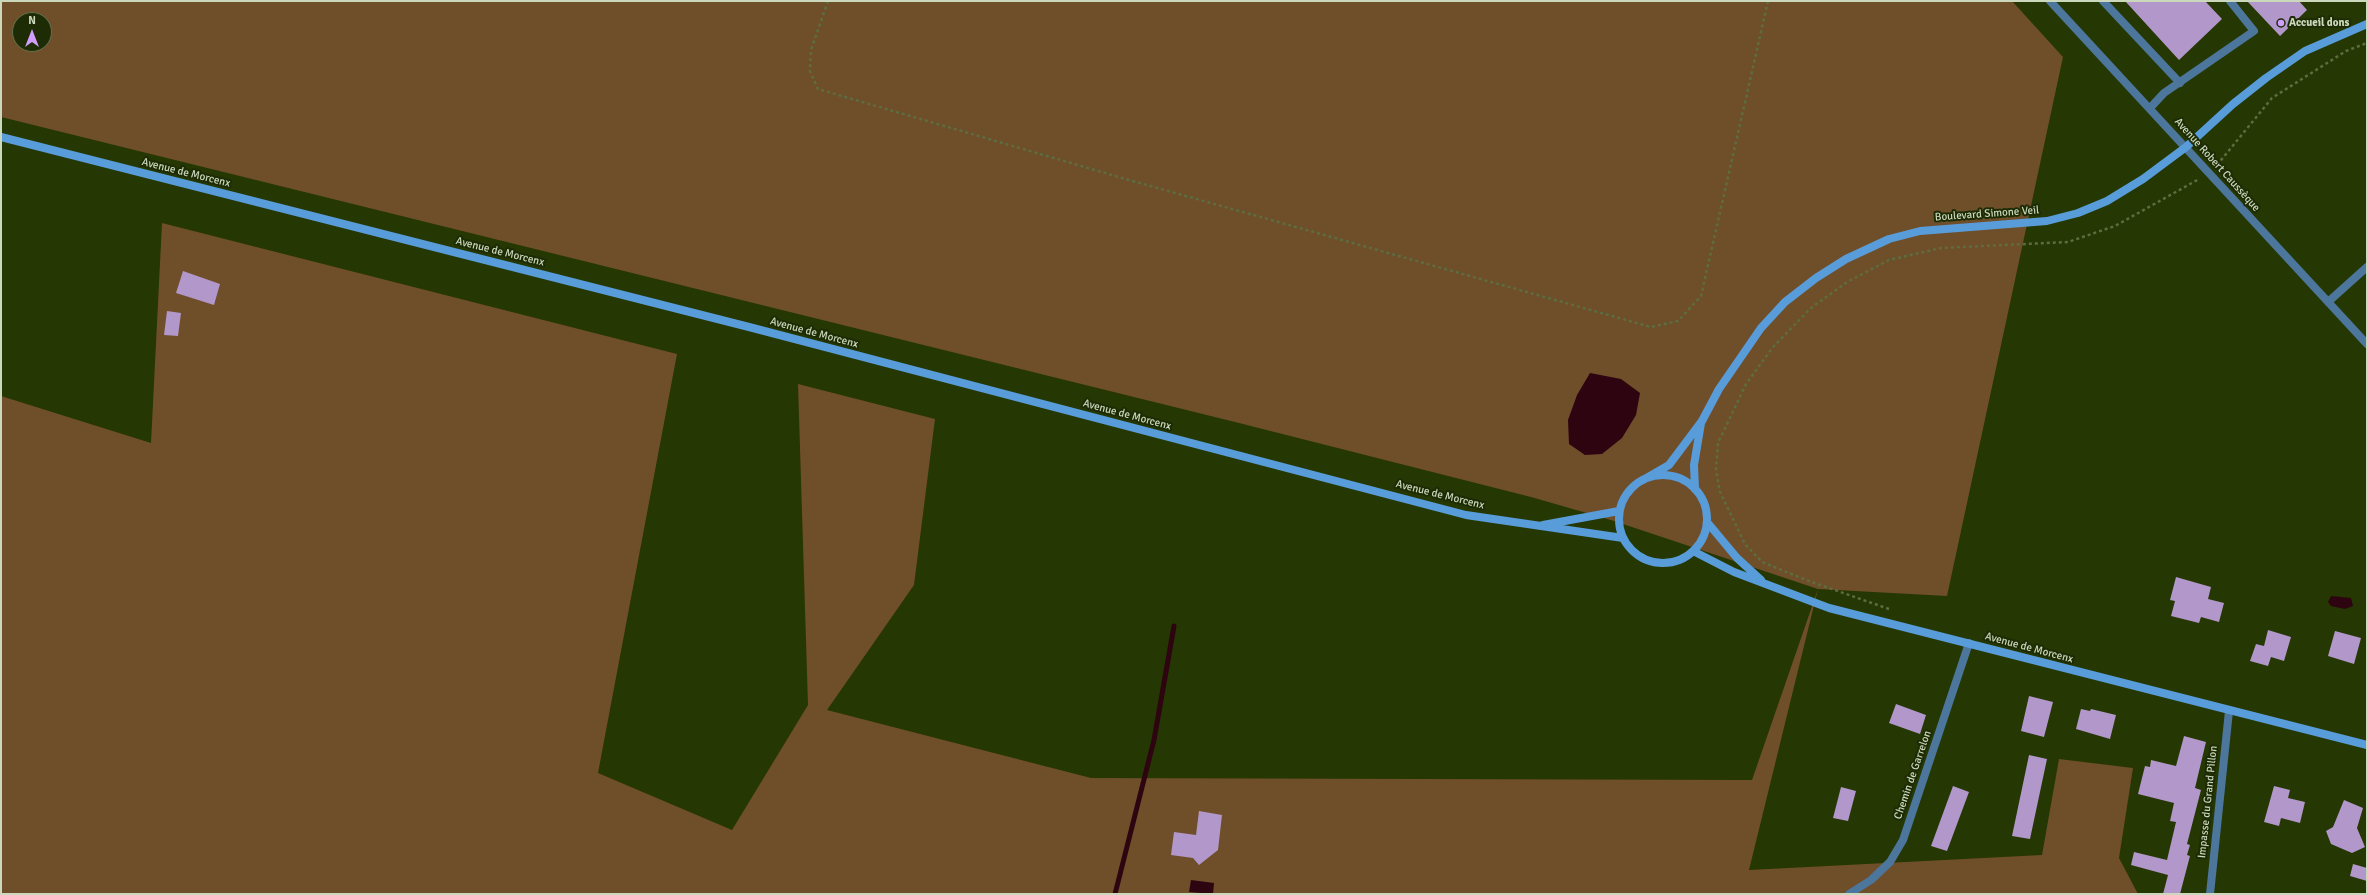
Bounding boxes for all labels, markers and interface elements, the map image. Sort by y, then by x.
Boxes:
north arrow [12,12,52,52]
text: N [28,14,36,27]
place label: Accueil dons [2289,16,2349,30]
marker: Accueil dons [2276,18,2286,28]
street label: Avenue Robert Caussèque [2171,115,2263,215]
street label: Avenue de Morcenx [140,156,232,190]
street label: Boulevard Simone Veil [1934,204,2040,224]
street label: Avenue de Morcenx [454,235,546,269]
street label: Avenue de Morcenx [768,315,860,351]
street label: Avenue de Morcenx [1081,397,1173,433]
street label: Avenue de Morcenx [1394,478,1486,512]
street label: Avenue de Morcenx [1983,630,2075,666]
street label: Chemin de Garrelon [1892,729,1934,821]
street label: Impasse du Grand Pillon [2196,745,2220,859]

